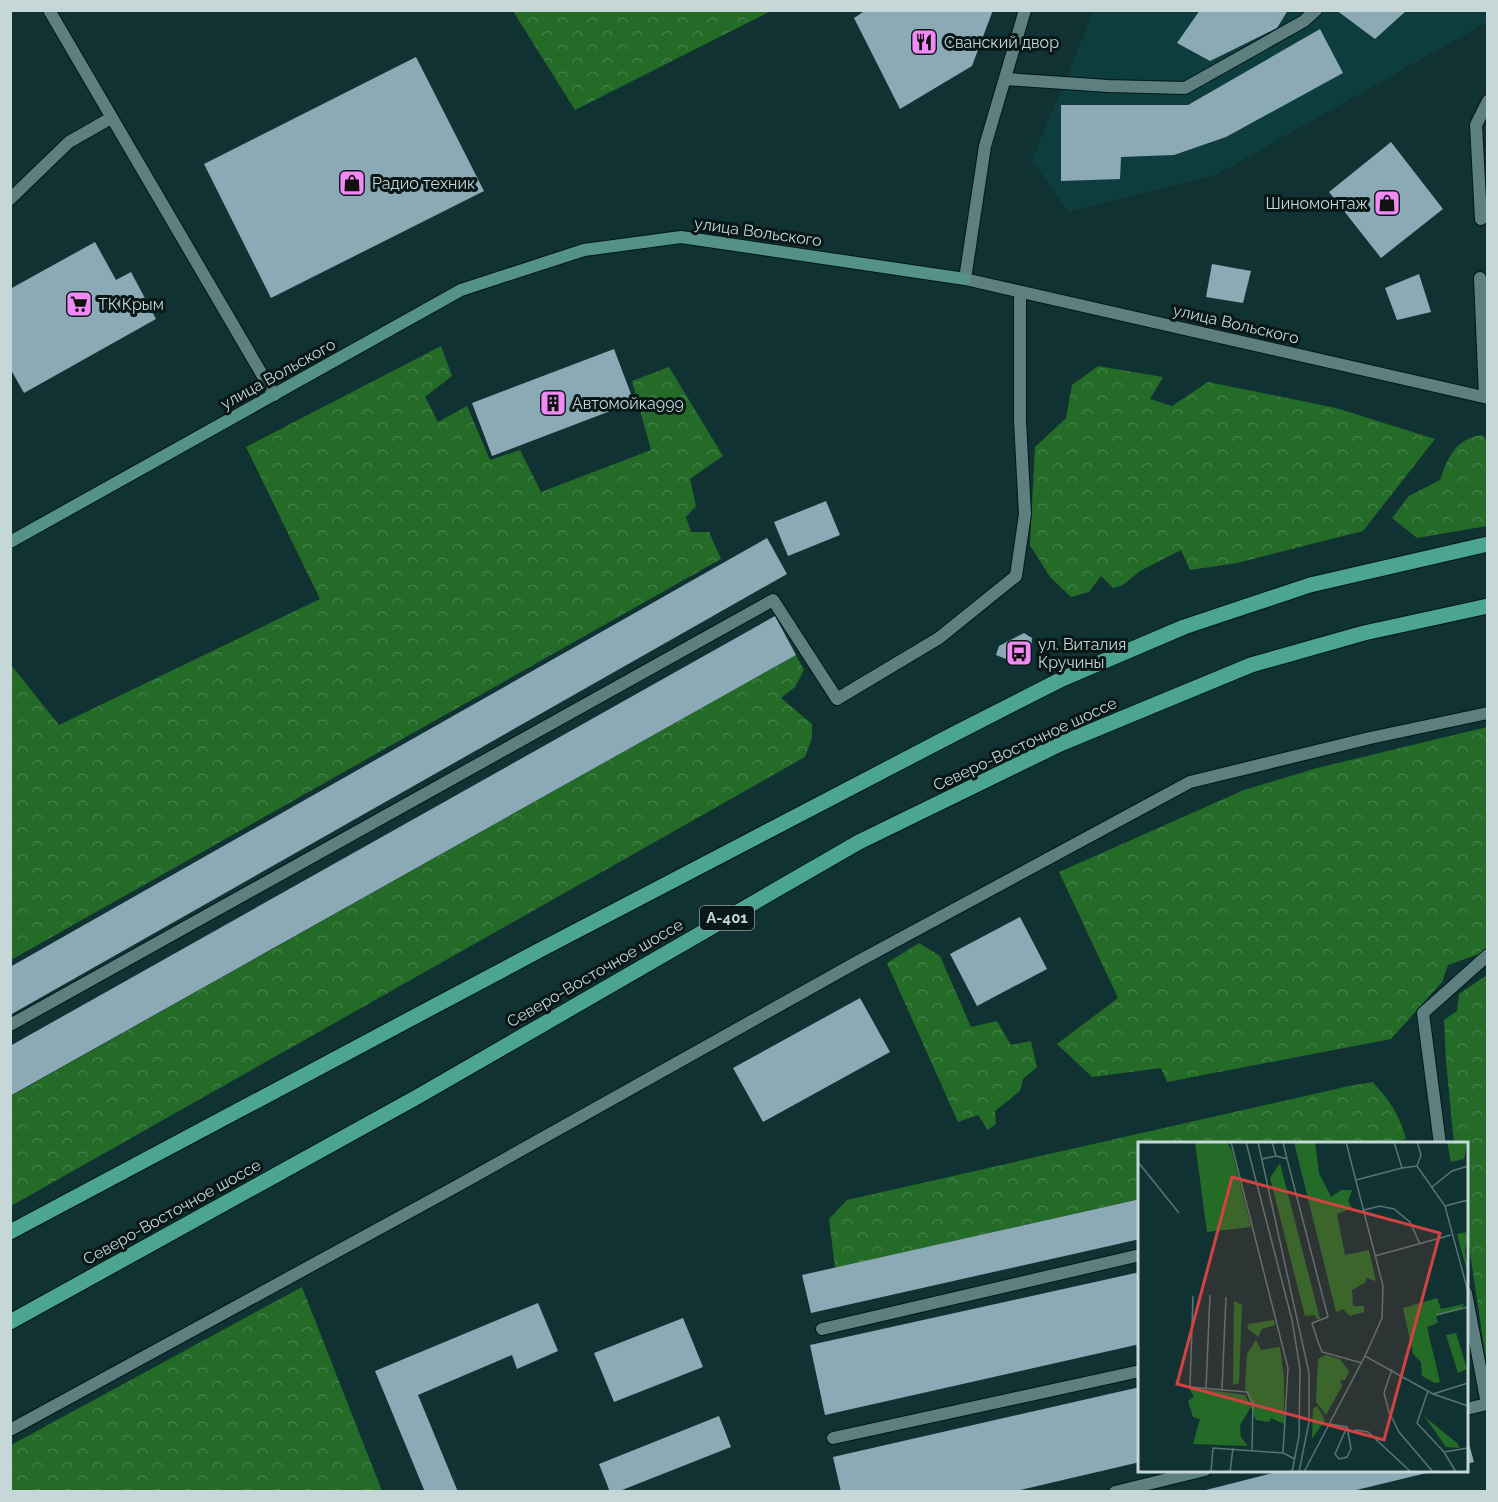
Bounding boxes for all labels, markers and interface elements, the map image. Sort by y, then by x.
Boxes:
restaurant icon: Сванский двор [909,27,939,57]
place label: Сванский двор [944,33,1059,52]
shop icon: Радио техник [337,168,367,198]
place label: Радио техник [372,174,475,193]
shop icon: Шиномонтаж [1372,188,1402,218]
place label: Шиномонтаж [1265,194,1368,213]
street label: улица Вольского [693,214,823,250]
supermarket icon: ТК Крым [64,289,94,319]
place label: ТК Крым [98,295,164,314]
street label: улица Вольского [1171,300,1301,348]
street label: улица Вольского [217,335,339,413]
building icon: Автомойка999 [538,388,568,418]
place label: Автомойка999 [572,394,684,413]
place label: ул. Виталия Кручины [1038,635,1126,672]
bus stop icon: ул. Виталия Кручины [1004,638,1034,668]
street label: Северо-Восточное шоссе [930,693,1120,795]
road number: А-401 [700,906,754,930]
street label: Северо-Восточное шоссе [504,915,686,1031]
inset map [1138,1142,1468,1472]
street label: Северо-Восточное шоссе [80,1155,264,1269]

